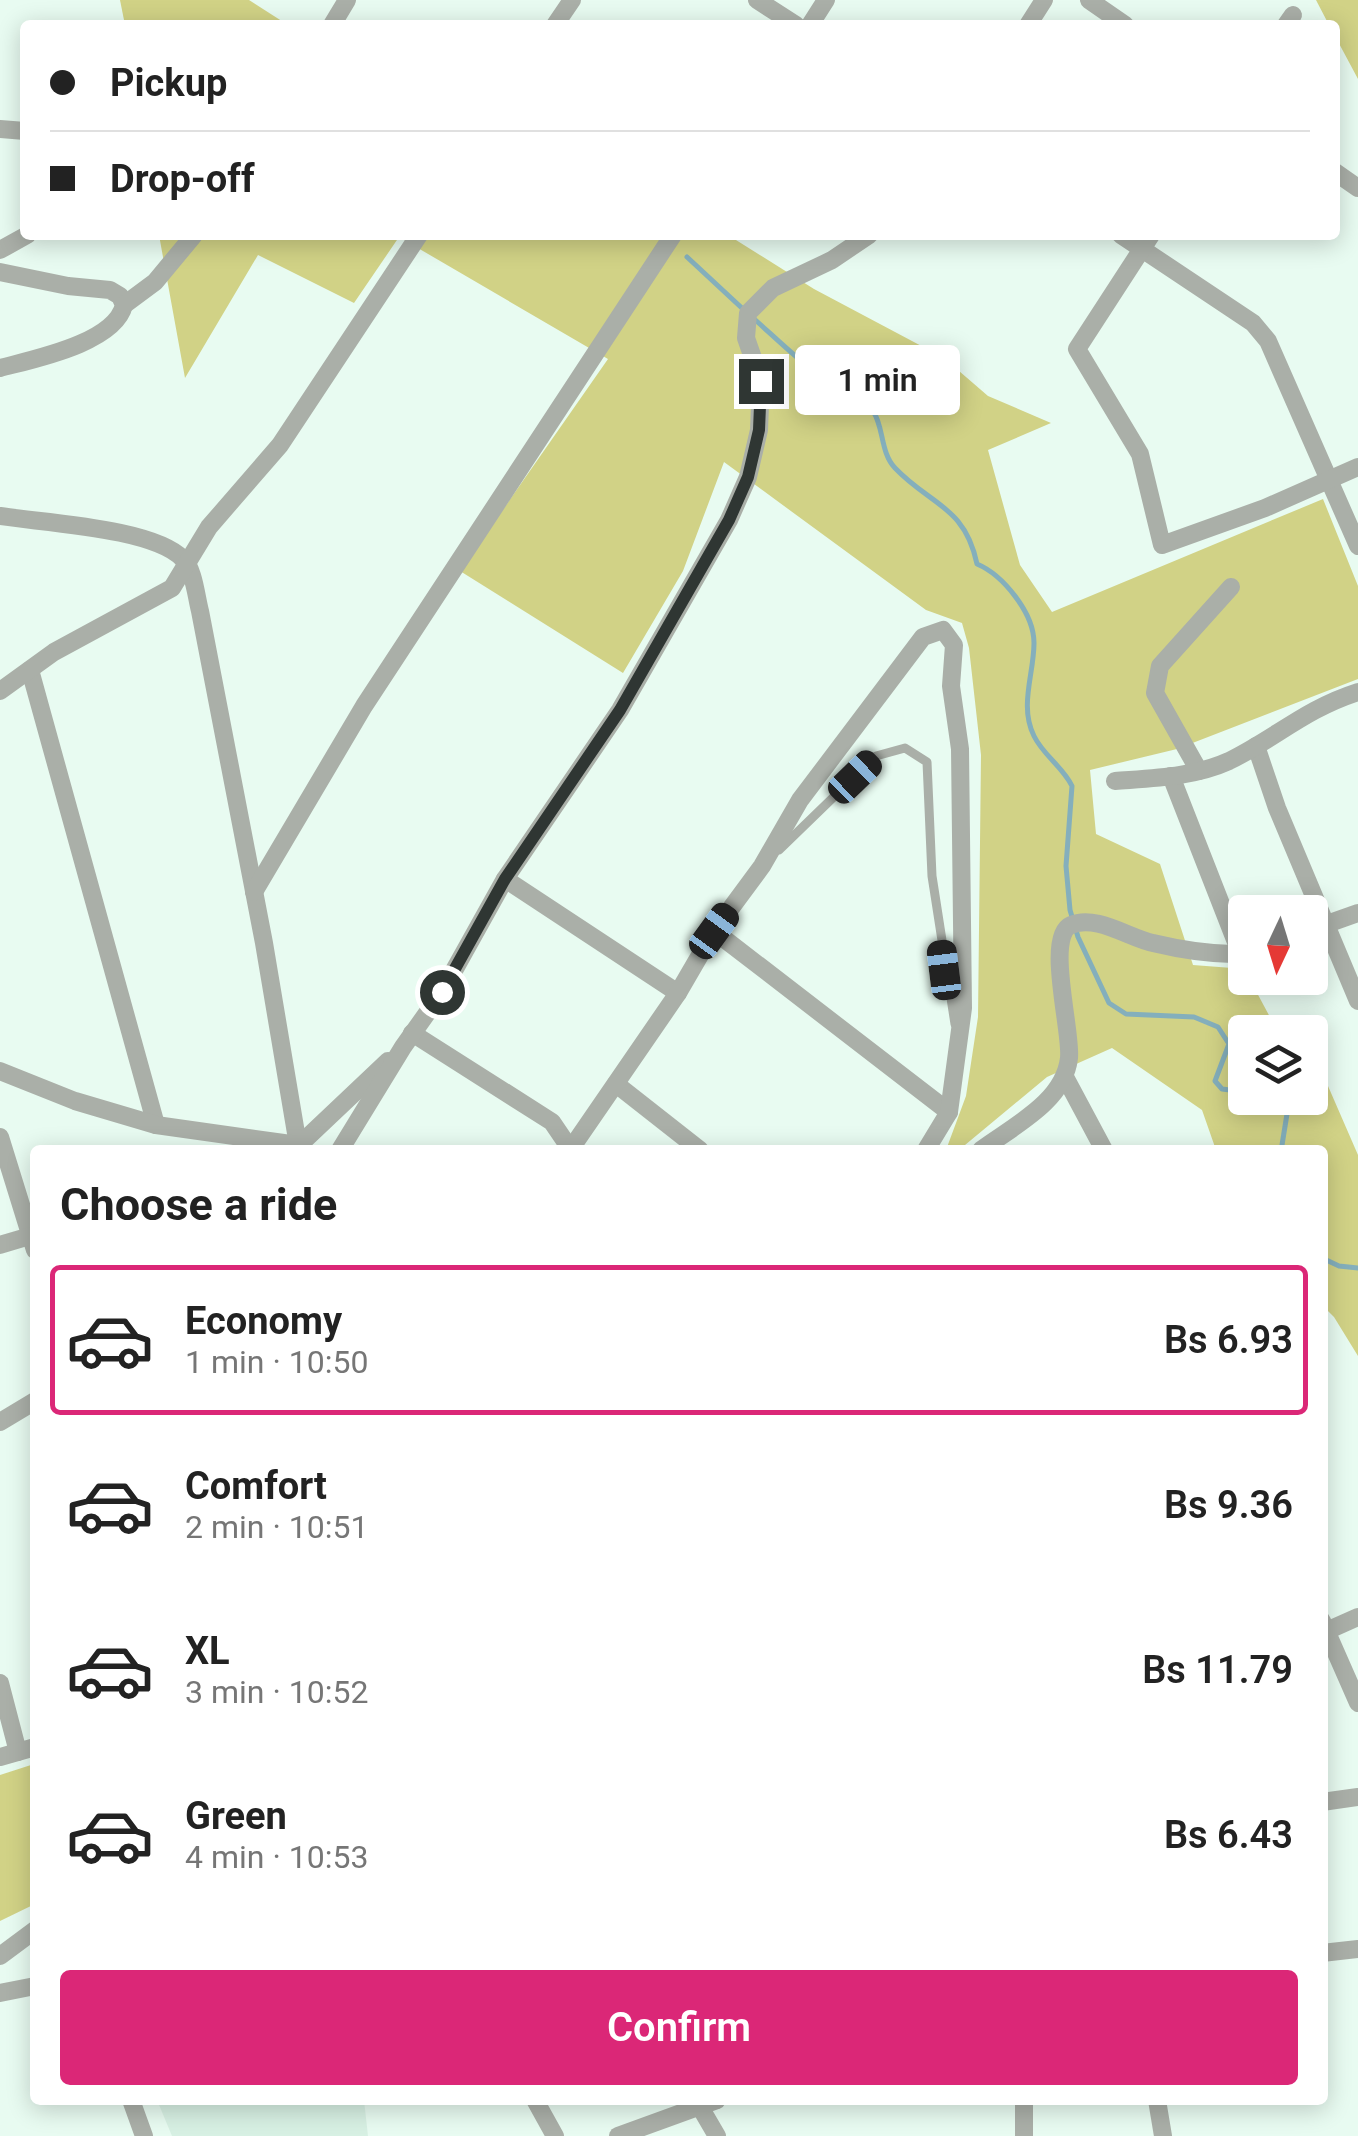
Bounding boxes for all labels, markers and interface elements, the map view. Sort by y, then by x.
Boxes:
text: Pickup [110,61,227,105]
text: Drop-off [110,157,255,201]
callout: 1 min [796,346,961,416]
route end [739,359,784,404]
text: 1 min [837,361,918,399]
car [823,745,887,809]
north arrow [1228,895,1328,995]
map controls [1228,895,1328,1115]
car [684,898,744,964]
car [925,938,963,1002]
route start [420,970,465,1015]
button: layers [1228,1015,1328,1115]
text: Choose a ride [60,1178,337,1231]
icon: car [65,1295,155,1385]
text: Economy [185,1299,342,1343]
text: Bs 6.93 [1164,1318,1293,1362]
text: 1 min · 10:50 [185,1343,368,1381]
icon: car [65,1460,155,1550]
text: Comfort [185,1464,327,1508]
text: Bs 9.36 [1164,1483,1293,1527]
text: 2 min · 10:51 [185,1508,368,1546]
icon: car [65,1625,155,1715]
text: XL [185,1629,230,1673]
text: Bs 11.79 [1142,1648,1293,1692]
text: 3 min · 10:52 [185,1673,368,1711]
icon: car [65,1790,155,1880]
text: Green [185,1794,287,1838]
text: Bs 6.43 [1164,1813,1293,1857]
text: 4 min · 10:53 [185,1838,368,1876]
button: Confirm [60,1970,1298,2085]

